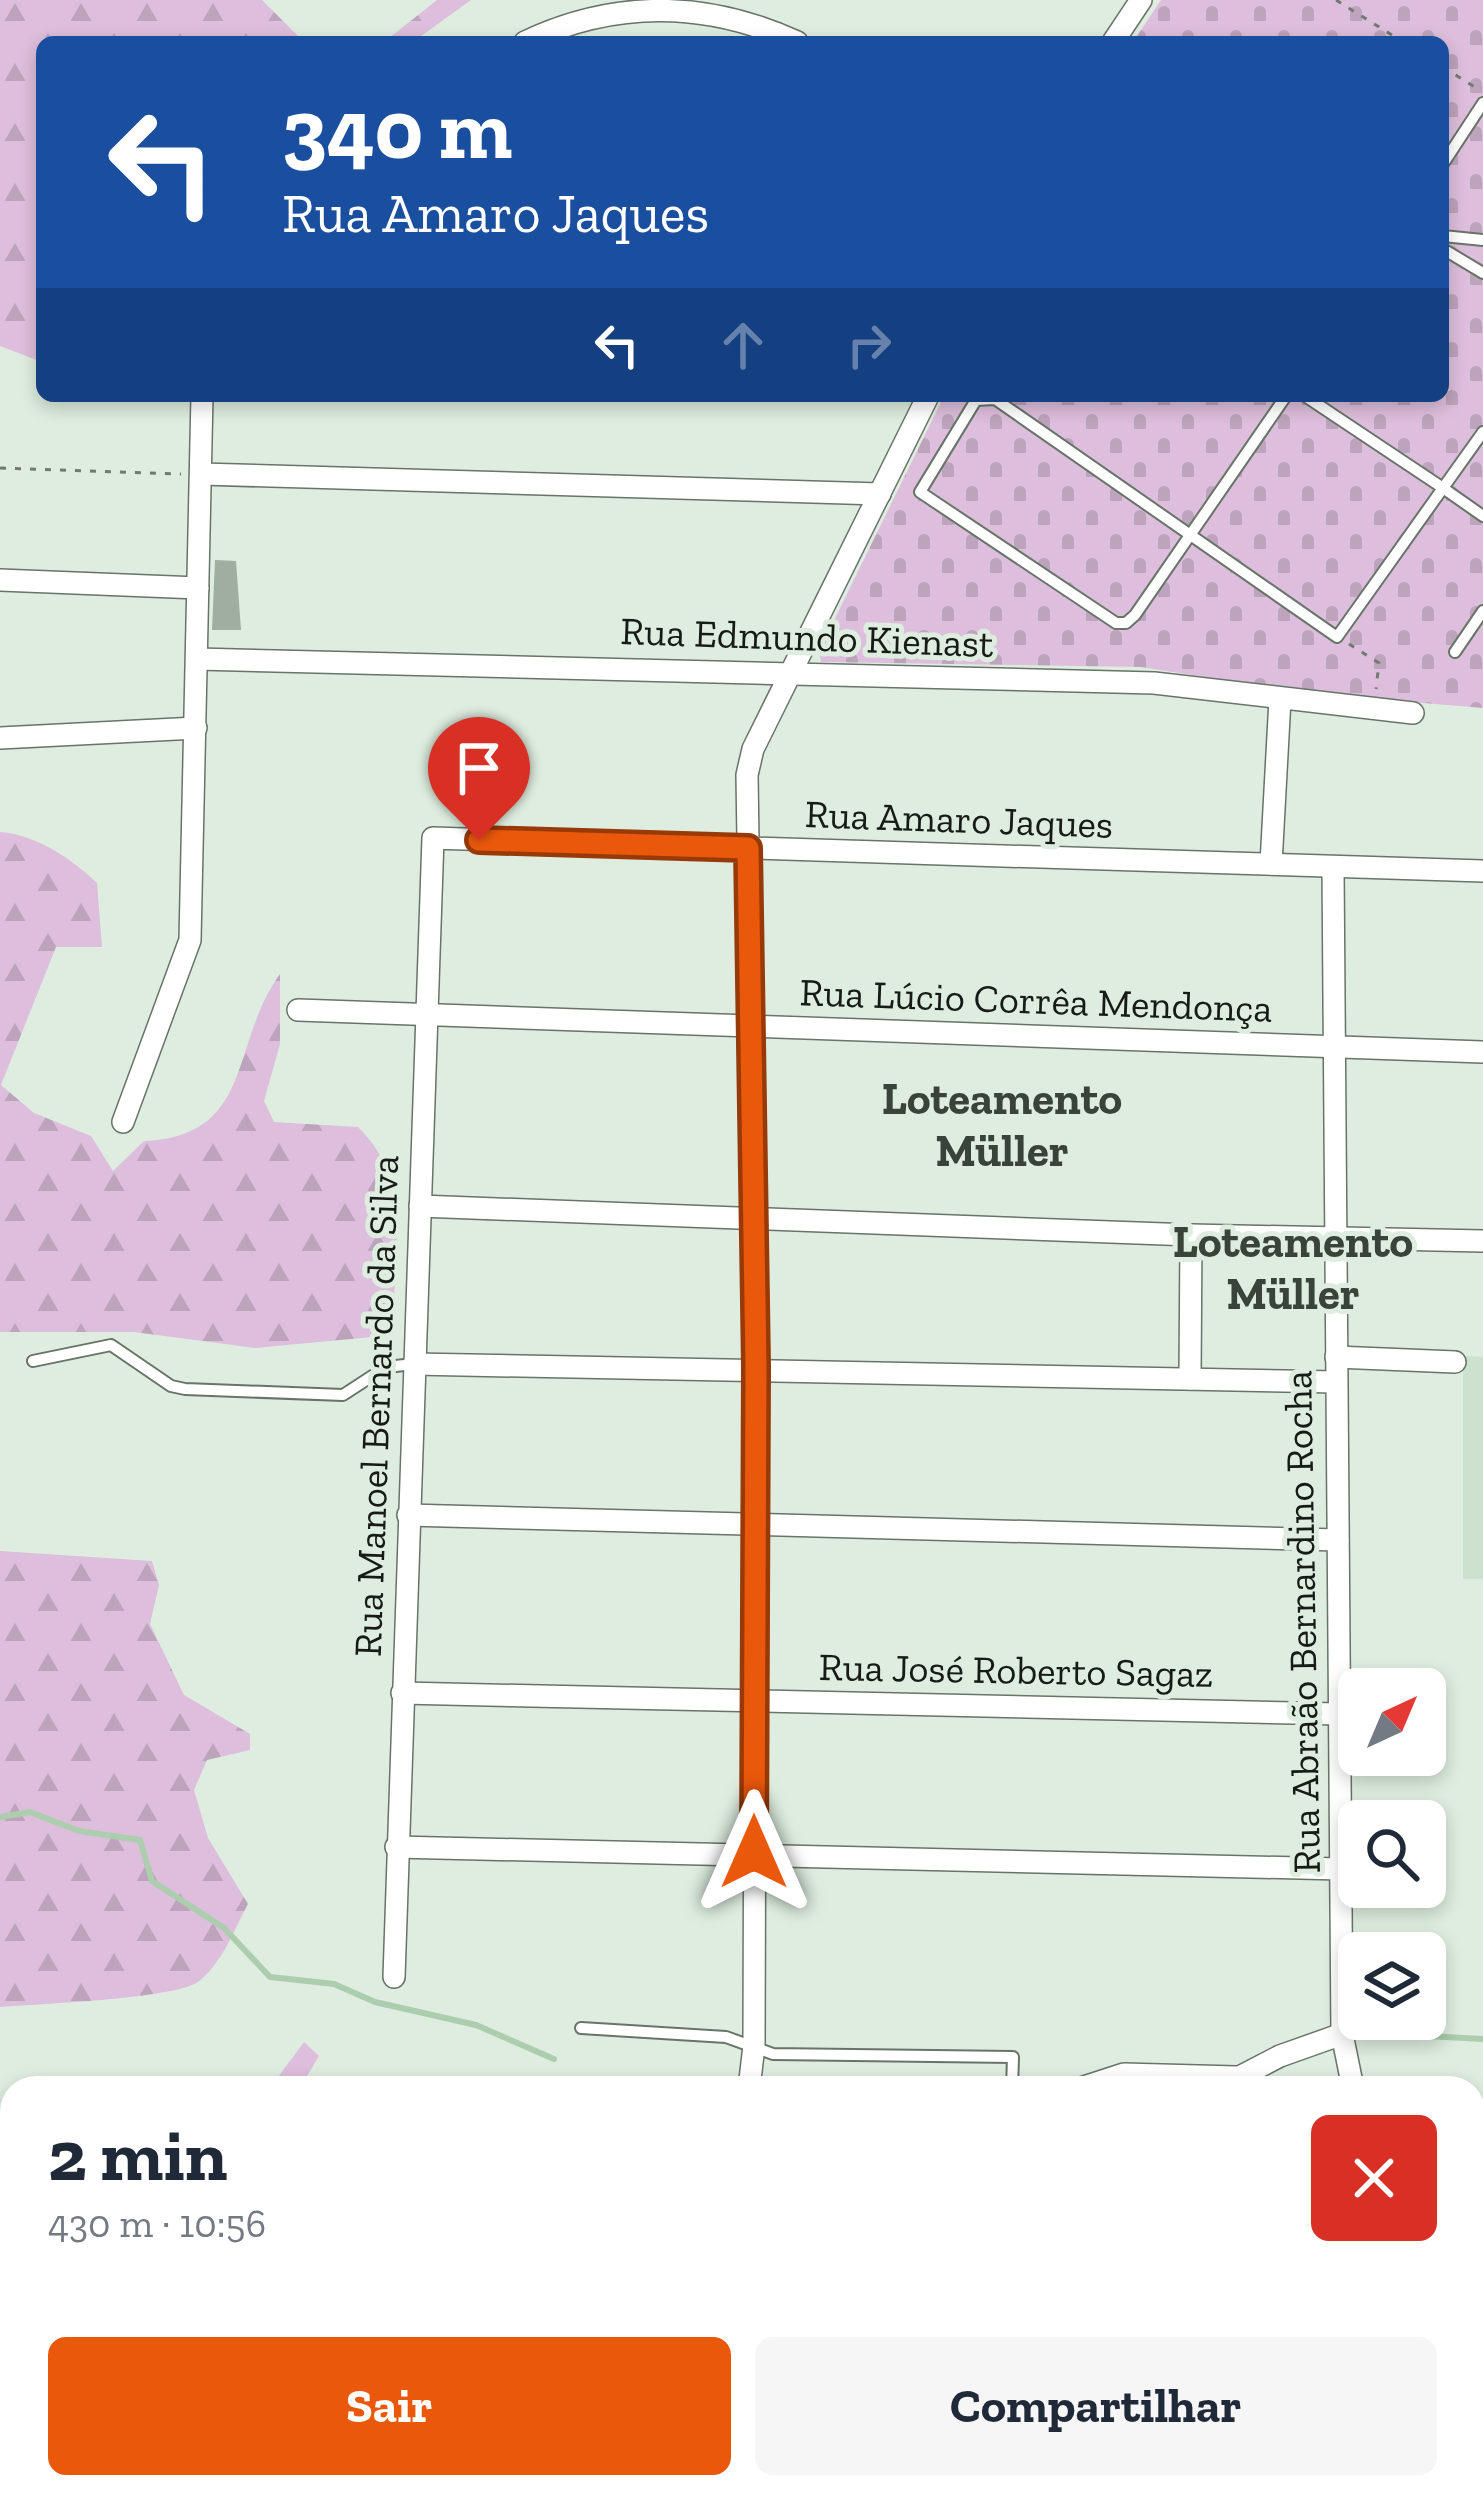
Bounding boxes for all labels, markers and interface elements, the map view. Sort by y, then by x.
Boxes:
text: 340 m [282,79,512,180]
icon: left [84,84,240,240]
text: Rua Amaro Jaques [282,181,709,246]
icon: left [584,312,650,378]
icon: ahead [710,312,776,378]
icon: right [836,312,902,378]
street label: Rua Edmundo Kienast [620,607,995,667]
pin [428,717,530,840]
icon: arrive [446,735,512,801]
street label: Rua Amaro Jaques [804,790,1114,848]
street label: Rua Lúcio Corrêa Mendonça [799,968,1273,1032]
district label: Loteamento Müller [882,1072,1122,1178]
street label: Rua Manoel Bernardo da Silva [344,1154,408,1658]
district label: Loteamento Müller [1173,1215,1413,1321]
street label: Rua Abraão Bernardino Rocha [1274,1370,1330,1874]
street label: Rua José Roberto Sagaz [818,1643,1214,1697]
north arrow [1338,1668,1446,1776]
map controls [1338,1668,1446,2040]
position arrow [691,1789,817,1915]
button: search [1338,1800,1446,1908]
button: layers [1338,1932,1446,2040]
text: 2 min [48,2112,227,2198]
button: close [1311,2115,1437,2241]
text: 430 m · 10:56 [48,2200,266,2247]
button: Sair [48,2337,731,2475]
button: Compartilhar [755,2337,1437,2475]

